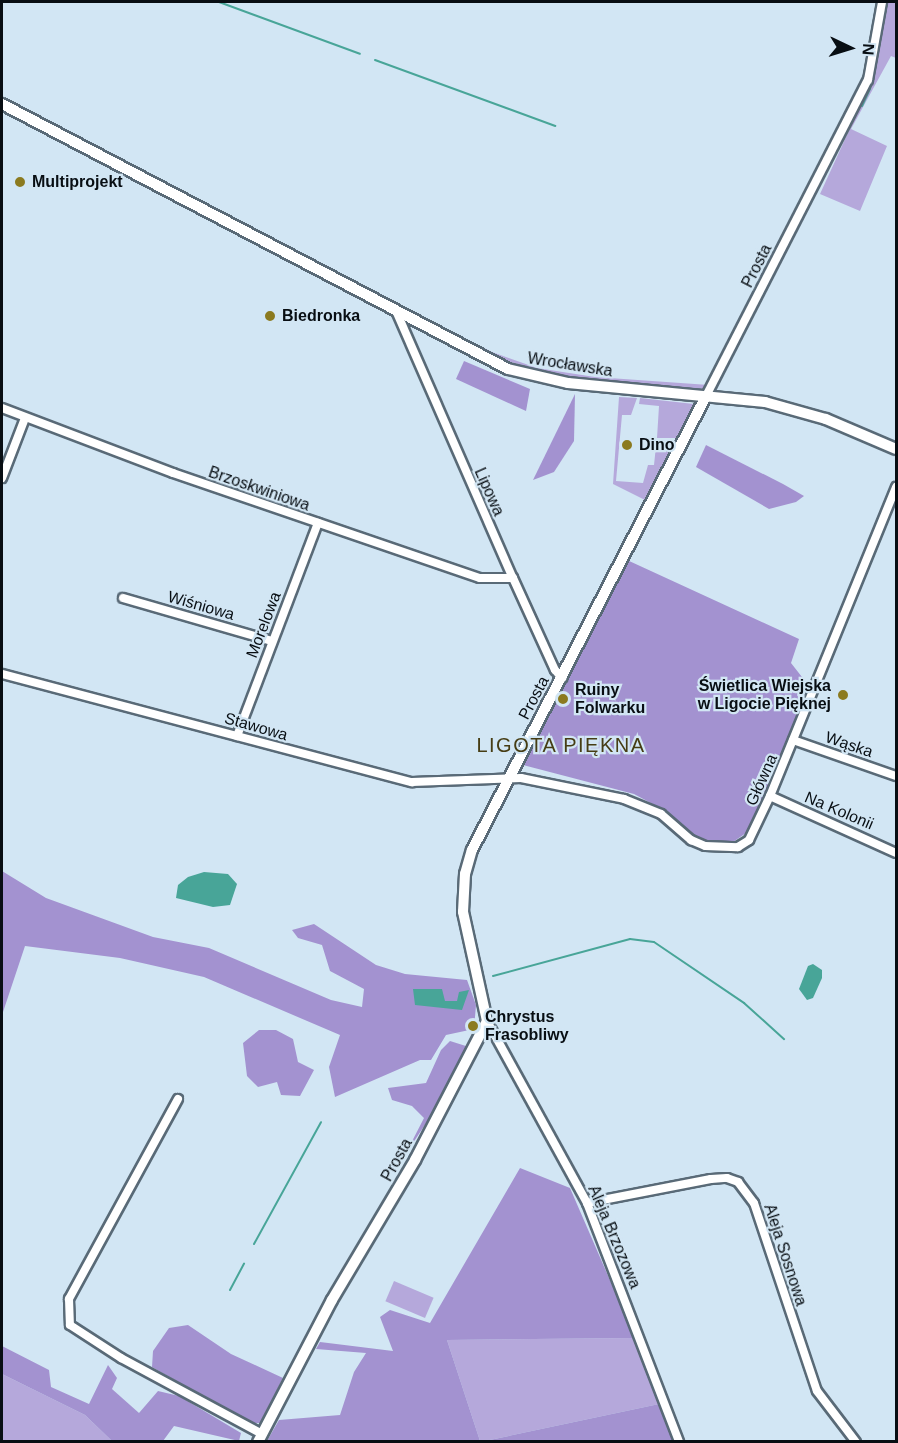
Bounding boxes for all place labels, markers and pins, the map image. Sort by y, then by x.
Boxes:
place label: Multiprojekt [32,172,123,192]
marker: Multiprojekt [13,175,27,189]
place label: Biedronka [282,306,360,326]
marker: Biedronka [263,309,277,323]
place label: Dino [639,435,675,455]
marker: Dino [620,438,634,452]
place label: Świetlica Wiejska w Ligocie Pięknej [698,676,831,714]
place label: Ruiny Folwarku [575,680,645,718]
marker: Świetlica Wiejska w Ligocie Pięknej [836,688,850,702]
marker: Ruiny Folwarku [556,692,570,706]
place label: Chrystus Frasobliwy [485,1007,569,1045]
marker: Chrystus Frasobliwy [466,1019,480,1033]

